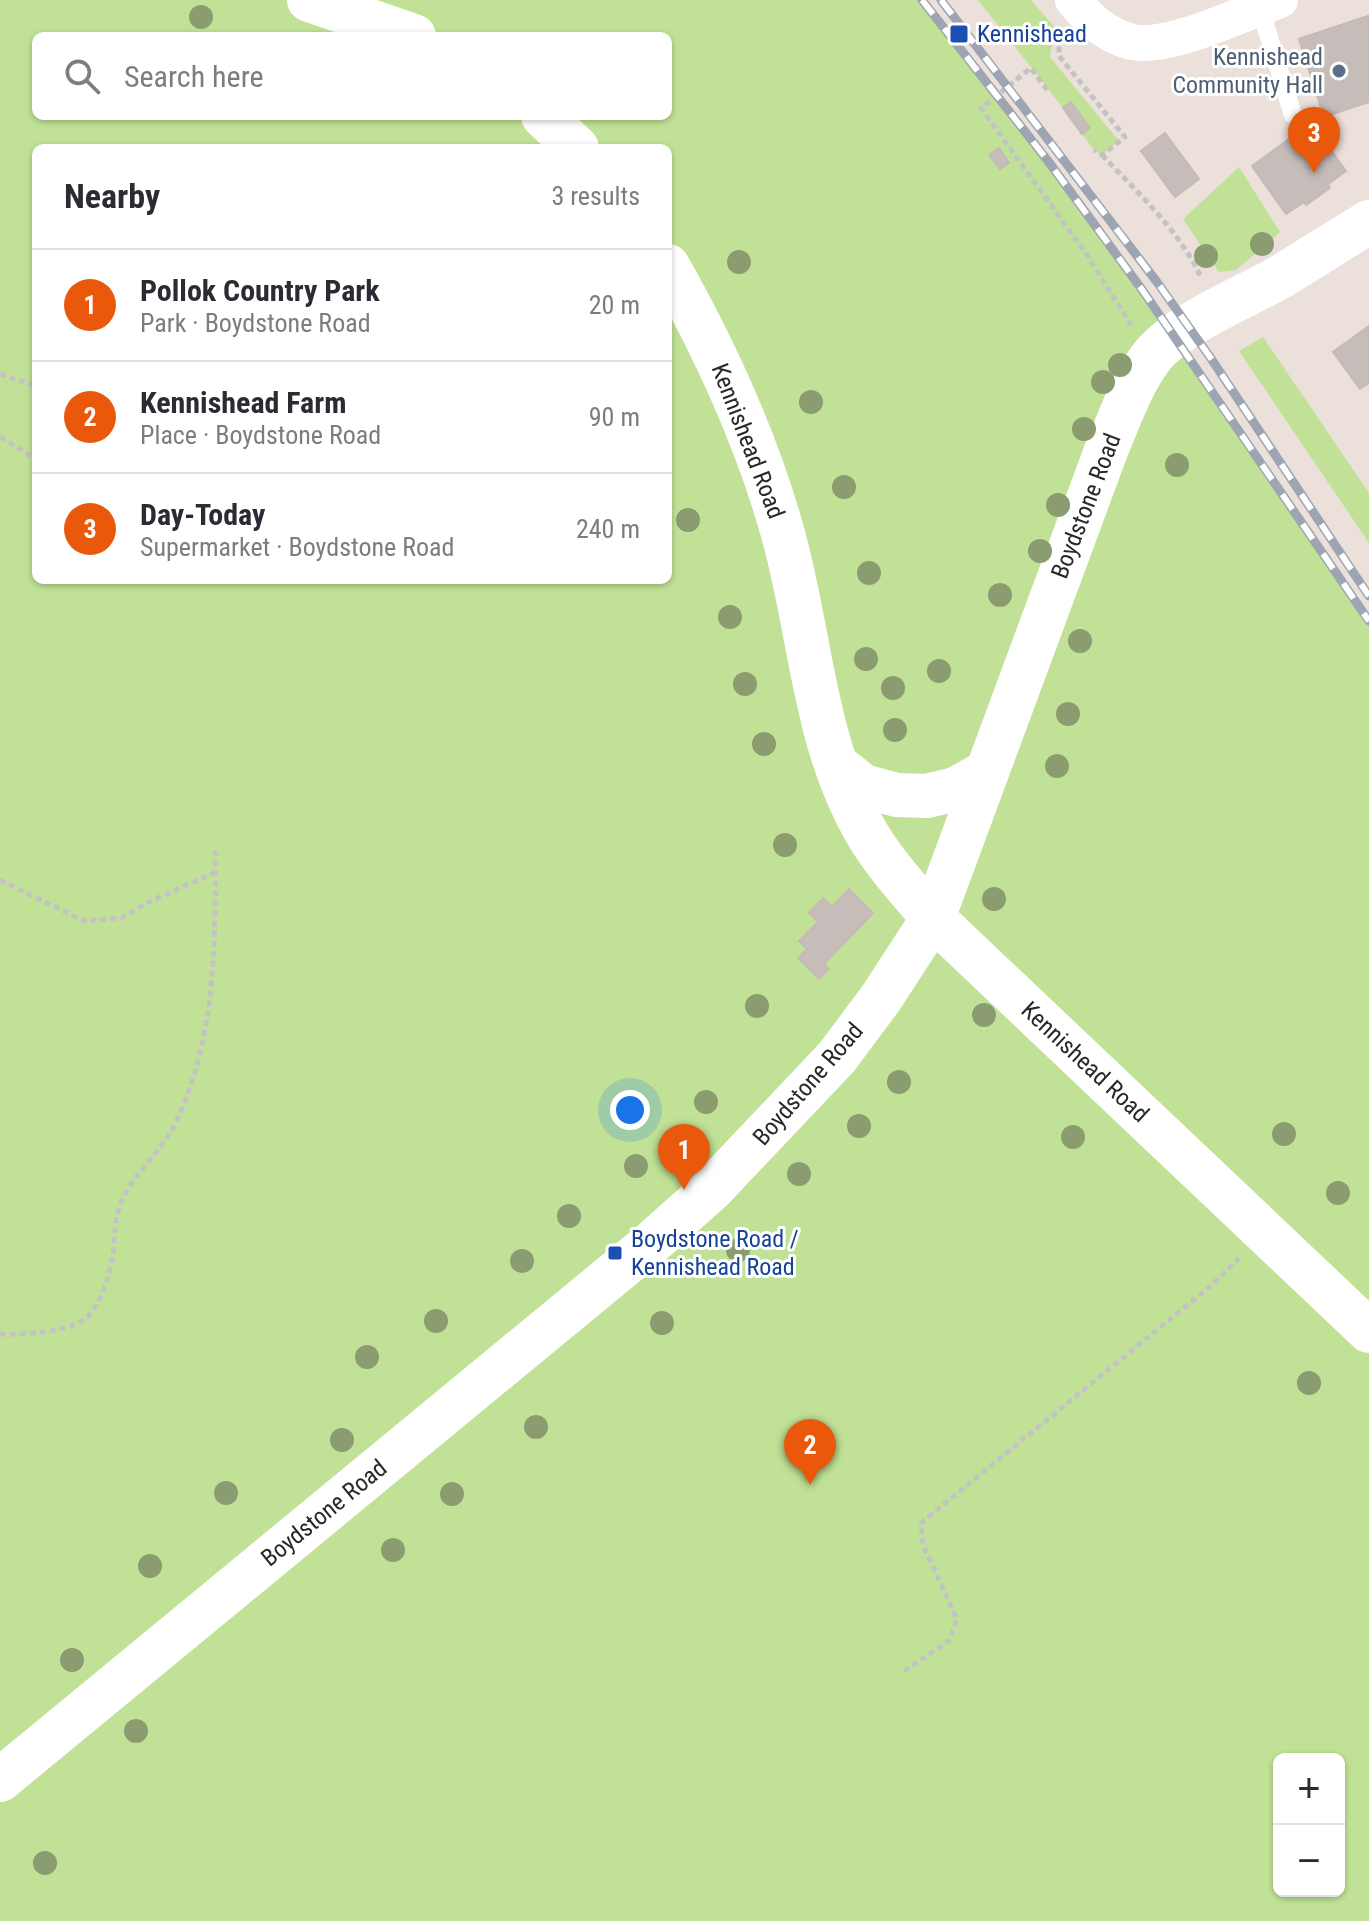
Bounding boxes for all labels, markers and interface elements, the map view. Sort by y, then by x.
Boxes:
place label: Kennishead [977,20,1087,48]
marker: Kennishead [948,23,970,45]
search box [32,32,672,120]
place label: Kennishead Community Hall [1172,43,1323,99]
icon: search [60,54,104,98]
text: Search here [124,59,264,94]
marker: Kennishead Community Hall [1330,62,1348,80]
pin: 3 [1288,107,1340,173]
text: Nearby [64,176,160,216]
text: 3 results [551,181,640,211]
text: Pollok Country Park [140,273,380,308]
text: 1 [83,290,97,320]
text: 20 m [589,290,640,320]
text: Park · Boydstone Road [140,308,371,338]
street label: Kennishead Road [706,360,790,522]
text: Kennishead Farm [140,385,346,420]
text: 2 [83,402,97,432]
text: 90 m [589,402,640,432]
text: Place · Boydstone Road [140,420,381,450]
street label: Boydstone Road [1045,429,1127,583]
text: Day-Today [140,497,265,532]
text: 3 [83,514,97,544]
text: 240 m [576,514,640,544]
text: Supermarket · Boydstone Road [140,532,454,562]
street label: Kennishead Road [1016,996,1154,1128]
street label: Boydstone Road [747,1017,869,1151]
your location [610,1090,650,1130]
pin: 1 [658,1124,710,1190]
place label: Boydstone Road / Kennishead Road [631,1225,799,1281]
marker: Boydstone Road / Kennishead Road [606,1244,624,1262]
pin: 2 [784,1419,836,1485]
street label: Boydstone Road [256,1454,392,1572]
map controls [1273,1753,1345,1897]
button: + [1273,1753,1345,1825]
button: − [1273,1825,1345,1897]

